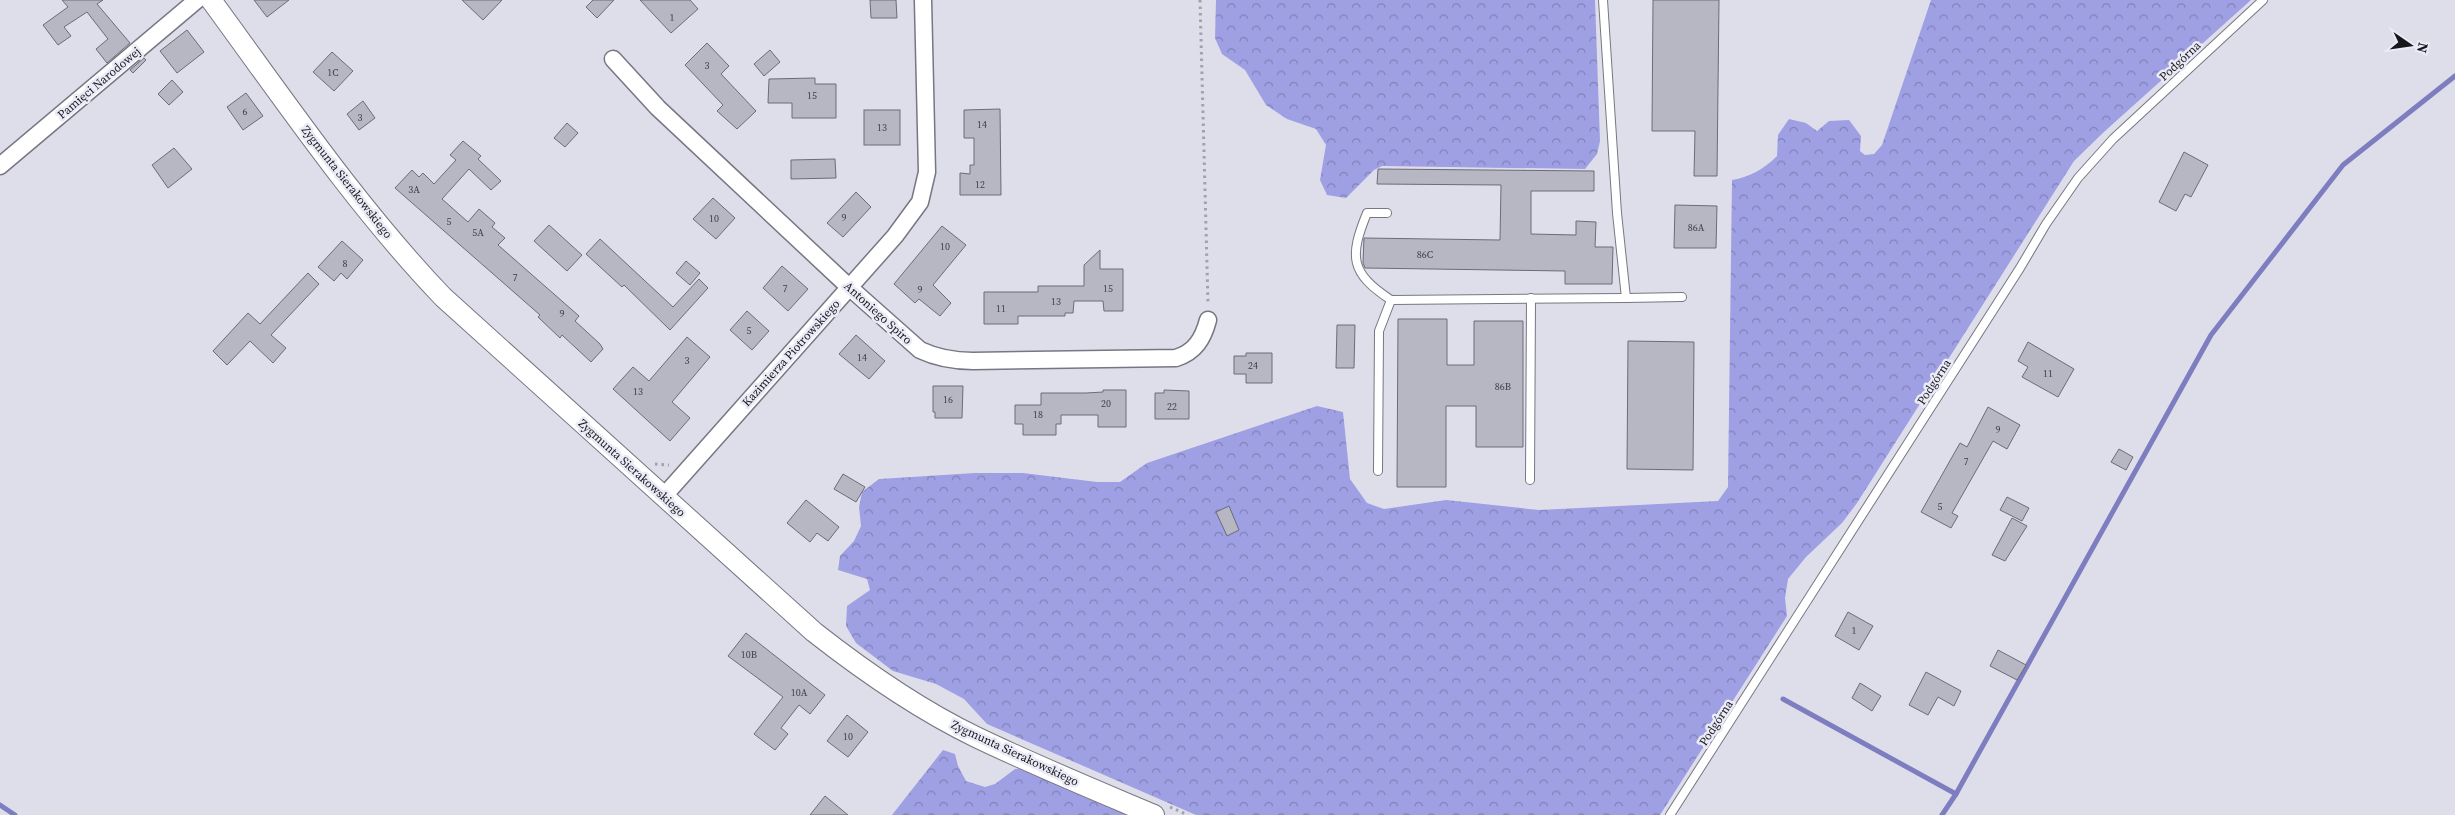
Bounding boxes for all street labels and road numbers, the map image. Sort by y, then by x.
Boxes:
street label: Podgórna [2156,37,2205,84]
street label: Pamięci Narodowej [54,43,144,123]
street label: Zygmunta Sierakowskiego [298,122,396,242]
street label: Antoniego Spiro [841,278,916,348]
street label: Kazimierza Piotrowskiego [739,296,844,410]
street label: Podgórna [1913,355,1955,408]
street label: Zygmunta Sierakowskiego [575,416,689,521]
street label: Podgórna [1695,696,1737,749]
street label: Zygmunta Sierakowskiego [949,716,1082,790]

